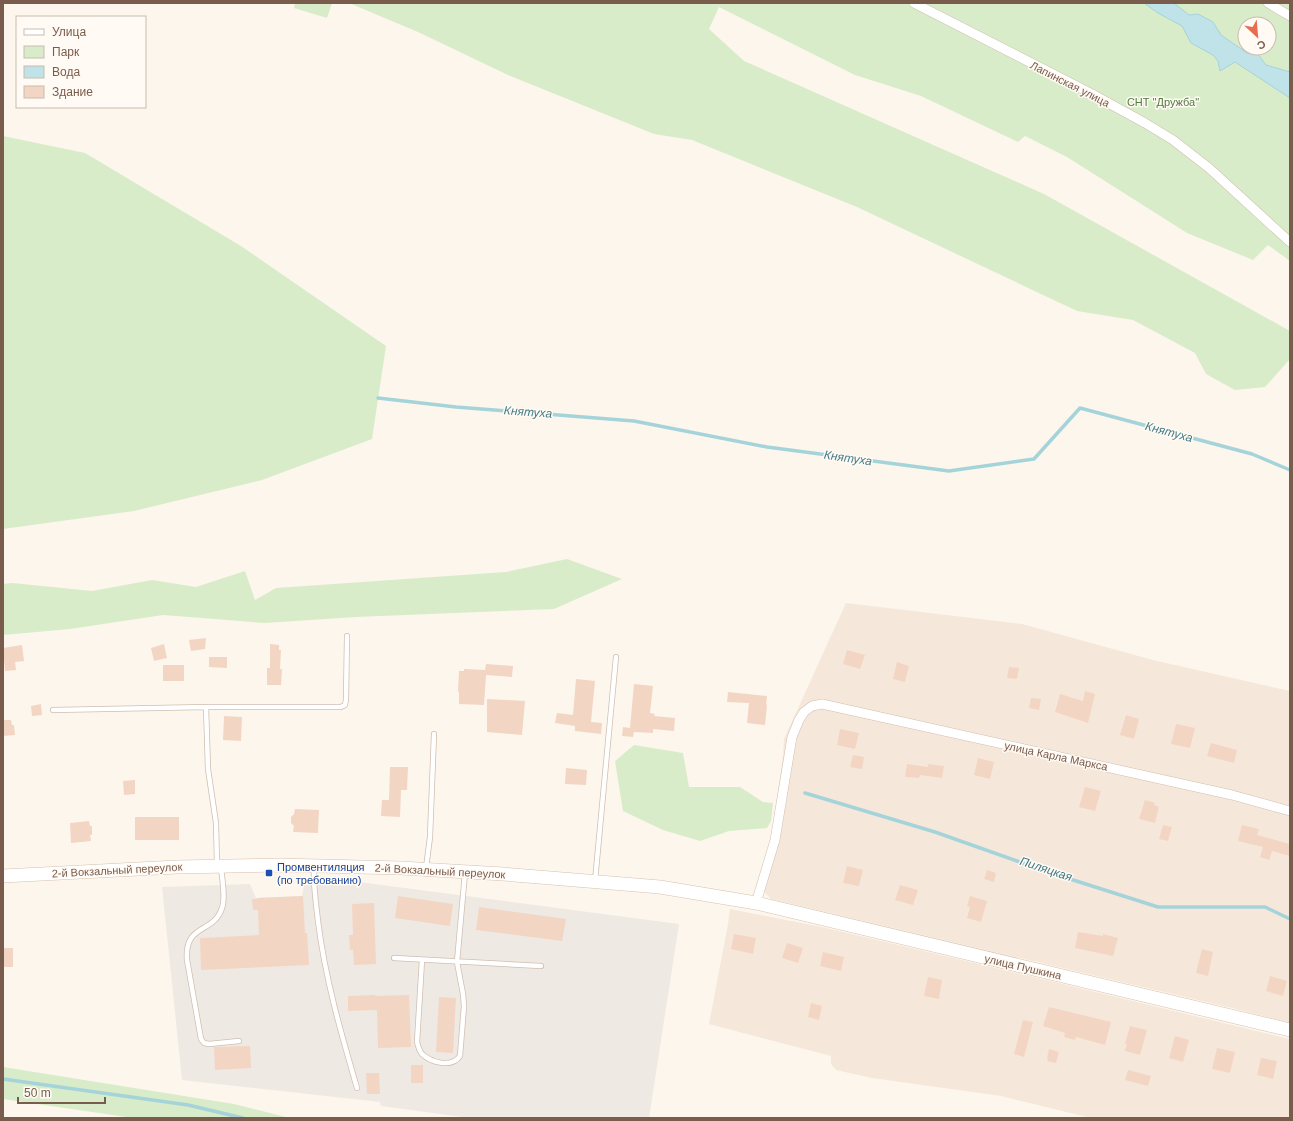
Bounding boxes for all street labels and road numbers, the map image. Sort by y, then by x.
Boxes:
street label: Лапинская улица [1028,59,1112,110]
street label: улица Карла Маркса [1003,739,1110,773]
street label: 2-й Вокзальный переулок [51,861,183,879]
street label: 2-й Вокзальный переулок [374,862,506,880]
street label: улица Пушкина [983,952,1064,982]

